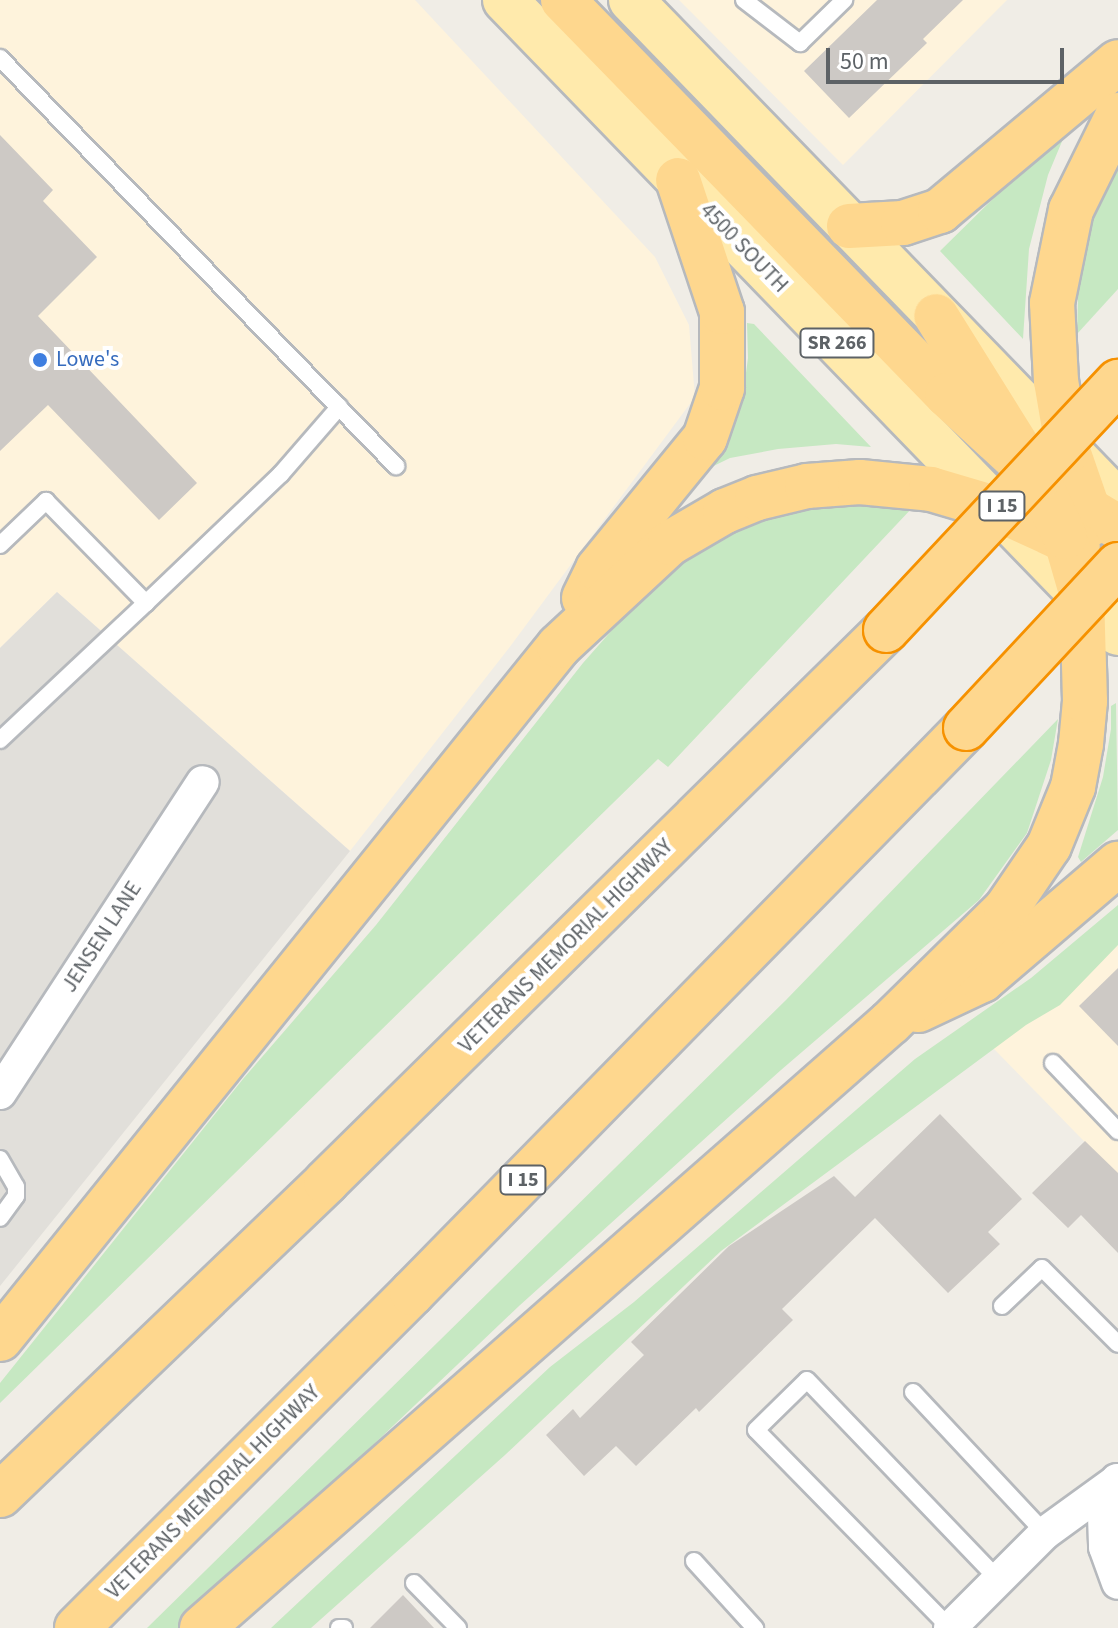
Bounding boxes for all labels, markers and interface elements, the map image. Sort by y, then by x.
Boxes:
scale bar [830,32,1068,82]
text: 50 m [840,44,889,79]
street label: 4500 SOUTH [695,198,793,298]
road number: SR 266 [799,327,875,359]
place label: Lowe's [56,347,119,373]
marker: Lowe's [31,351,49,369]
road number: I 15 [978,490,1026,522]
street label: VETERANS MEMORIAL HIGHWAY [453,833,679,1059]
street label: JENSEN LANE [56,877,148,997]
road number: I 15 [499,1164,547,1196]
street label: VETERANS MEMORIAL HIGHWAY [100,1379,326,1605]

